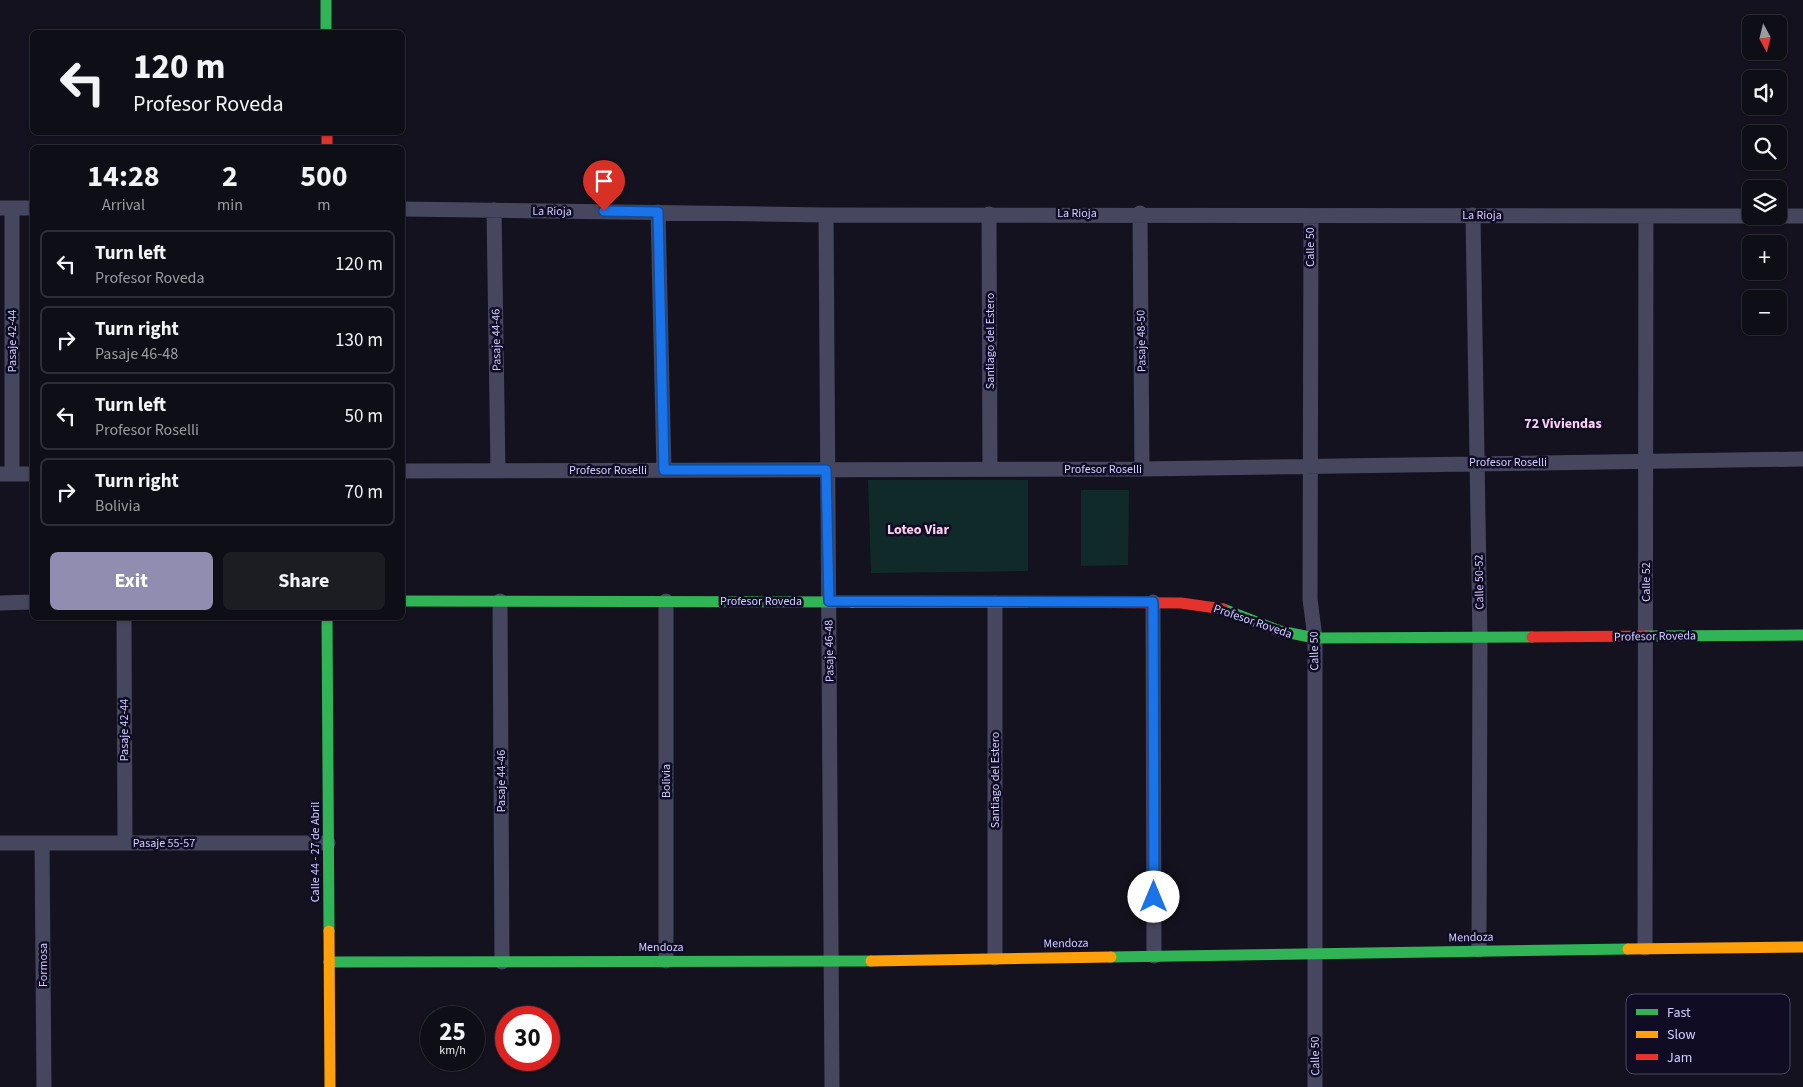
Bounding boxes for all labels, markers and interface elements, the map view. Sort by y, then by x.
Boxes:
north arrow [1742,15,1788,60]
map controls [1742,15,1787,335]
text: 120 m [133,42,225,92]
icon: left [50,50,115,115]
button: sound [1742,70,1787,115]
text: Profesor Roveda [133,88,284,120]
button: search [1742,125,1787,170]
text: 14:28 [87,155,160,198]
text: 2 [222,155,238,198]
text: 500 [300,155,348,198]
pin [583,160,625,211]
icon: arrive [590,167,618,195]
button: layers [1742,180,1787,225]
text: Arrival [102,194,145,216]
text: min [217,194,243,216]
text: m [317,194,331,216]
street label: La Rioja [532,203,572,220]
street label: La Rioja [1057,205,1097,222]
street label: La Rioja [1462,207,1502,224]
street label: Calle 50 [1302,227,1319,267]
button: + [1742,235,1787,280]
text: Turn left [95,240,166,267]
icon: left [52,250,80,278]
text: 120 m [335,251,383,278]
text: Profesor Roveda [95,267,205,289]
button: − [1742,290,1787,335]
street label: Santiago del Estero [982,293,999,389]
street label: Pasaje 44-46 [487,309,506,371]
street label: Pasaje 42-44 [4,310,21,372]
street label: Pasaje 48-50 [1132,310,1151,372]
text: Turn right [95,316,179,343]
icon: right [52,326,80,354]
text: 130 m [335,327,383,354]
text: Pasaje 46-48 [95,343,178,365]
text: Turn left [95,392,166,419]
icon: left [52,402,80,430]
text: 50 m [345,403,383,430]
district label: 72 Viviendas [1524,414,1602,434]
text: Profesor Roselli [95,419,199,441]
street label: Profesor Roselli [1469,454,1547,471]
street label: Profesor Roselli [1064,461,1142,478]
street label: Profesor Roselli [569,462,647,479]
text: Turn right [95,468,179,495]
icon: right [52,478,80,506]
text: 70 m [345,479,383,506]
text: Bolivia [95,495,141,517]
district label: Loteo Viar [887,520,949,540]
button: Exit [50,552,213,610]
button: Share [223,552,385,610]
street label: Calle 50-52 [1471,554,1488,610]
street label: Calle 52 [1638,562,1655,602]
street label: Profesor Roveda [720,593,802,610]
street label: Profesor Roveda [1211,600,1294,643]
street label: Pasaje 46-48 [820,620,839,682]
street label: Profesor Roveda [1614,627,1696,646]
street label: Calle 50 [1306,631,1323,671]
street label: Pasaje 42-44 [116,699,133,761]
street label: Santiago del Estero [987,732,1004,828]
street label: Pasaje 44-46 [493,750,510,812]
street label: Bolivia [658,764,675,798]
street label: Calle 44 - 27 de Abril [307,802,324,902]
street label: Pasaje 55-57 [133,835,195,852]
position arrow [1127,870,1179,922]
street label: Mendoza [1448,929,1494,946]
street label: Mendoza [1043,935,1089,952]
street label: Mendoza [638,939,684,956]
street label: Formosa [35,943,52,987]
legend [1626,994,1790,1074]
text: Fast [1667,1003,1691,1023]
speed limit sign: 30 [495,1006,560,1071]
text: 25 [439,1014,466,1050]
text: Slow [1667,1025,1696,1045]
street label: Calle 50 [1307,1036,1324,1076]
text: km/h [439,1042,466,1059]
text: Jam [1667,1048,1692,1068]

